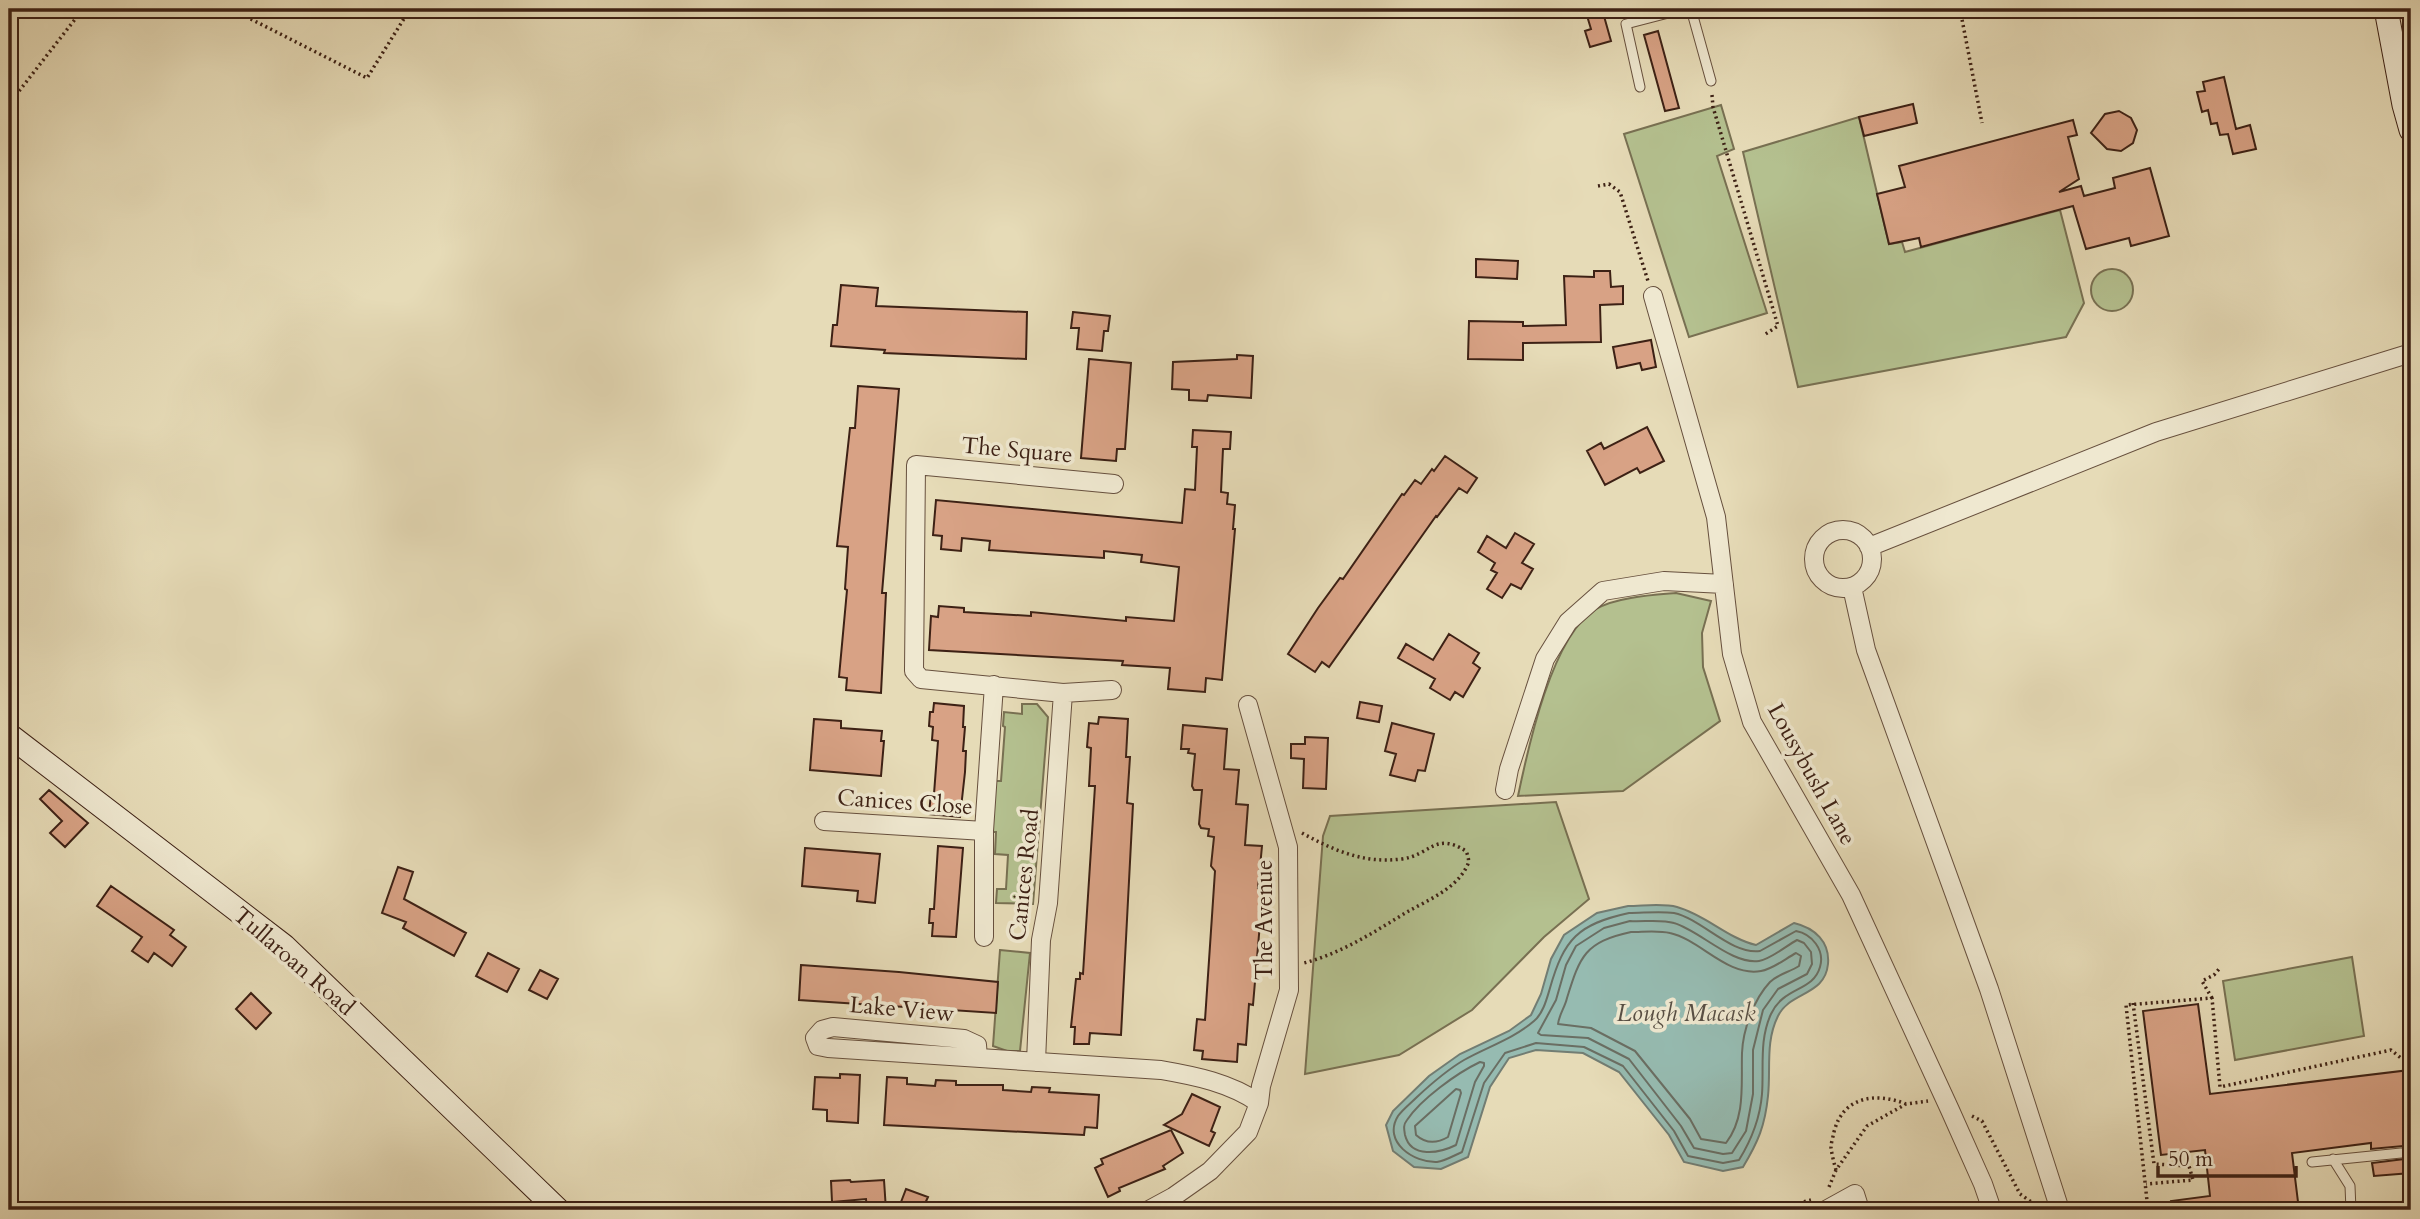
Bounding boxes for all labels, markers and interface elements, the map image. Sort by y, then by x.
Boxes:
street label: The Square [960,430,1074,470]
street label: Lousybush Lane [1760,698,1864,850]
street label: Canices Close [836,782,974,822]
street label: Canices Road [1002,807,1046,942]
street label: The Avenue [1249,860,1280,980]
street label: Tullaroan Road [227,900,362,1023]
street label: Lake View [848,989,956,1029]
water label: Lough Macask [1616,997,1756,1030]
scale bar [2158,1135,2296,1179]
text: 50 m [2168,1145,2213,1174]

